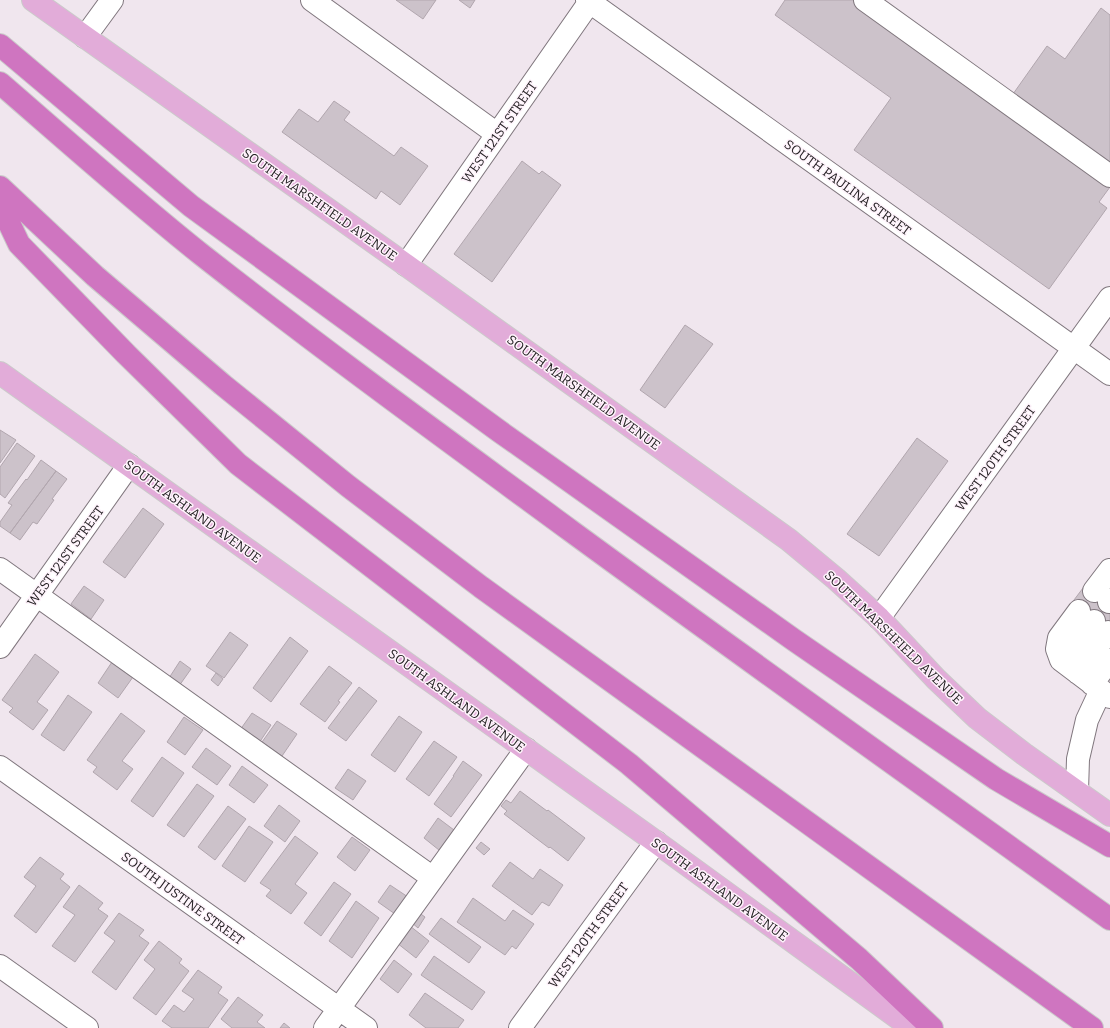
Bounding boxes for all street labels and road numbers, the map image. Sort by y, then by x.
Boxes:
street label: WEST 121ST STREET [459,78,540,186]
street label: SOUTH PAULINA STREET [782,137,914,239]
street label: SOUTH MARSHFIELD AVENUE [239,145,400,264]
street label: SOUTH MARSHFIELD AVENUE [504,332,663,453]
street label: WEST 120TH STREET [952,403,1039,514]
street label: SOUTH ASHLAND AVENUE [122,457,264,566]
street label: WEST 121ST STREET [24,503,107,609]
street label: SOUTH MARSHFIELD AVENUE [822,568,966,707]
street label: SOUTH ASHLAND AVENUE [386,646,528,755]
street label: SOUTH ASHLAND AVENUE [649,835,791,944]
street label: SOUTH JUSTINE STREET [118,849,247,948]
street label: WEST 120TH STREET [545,880,632,991]

